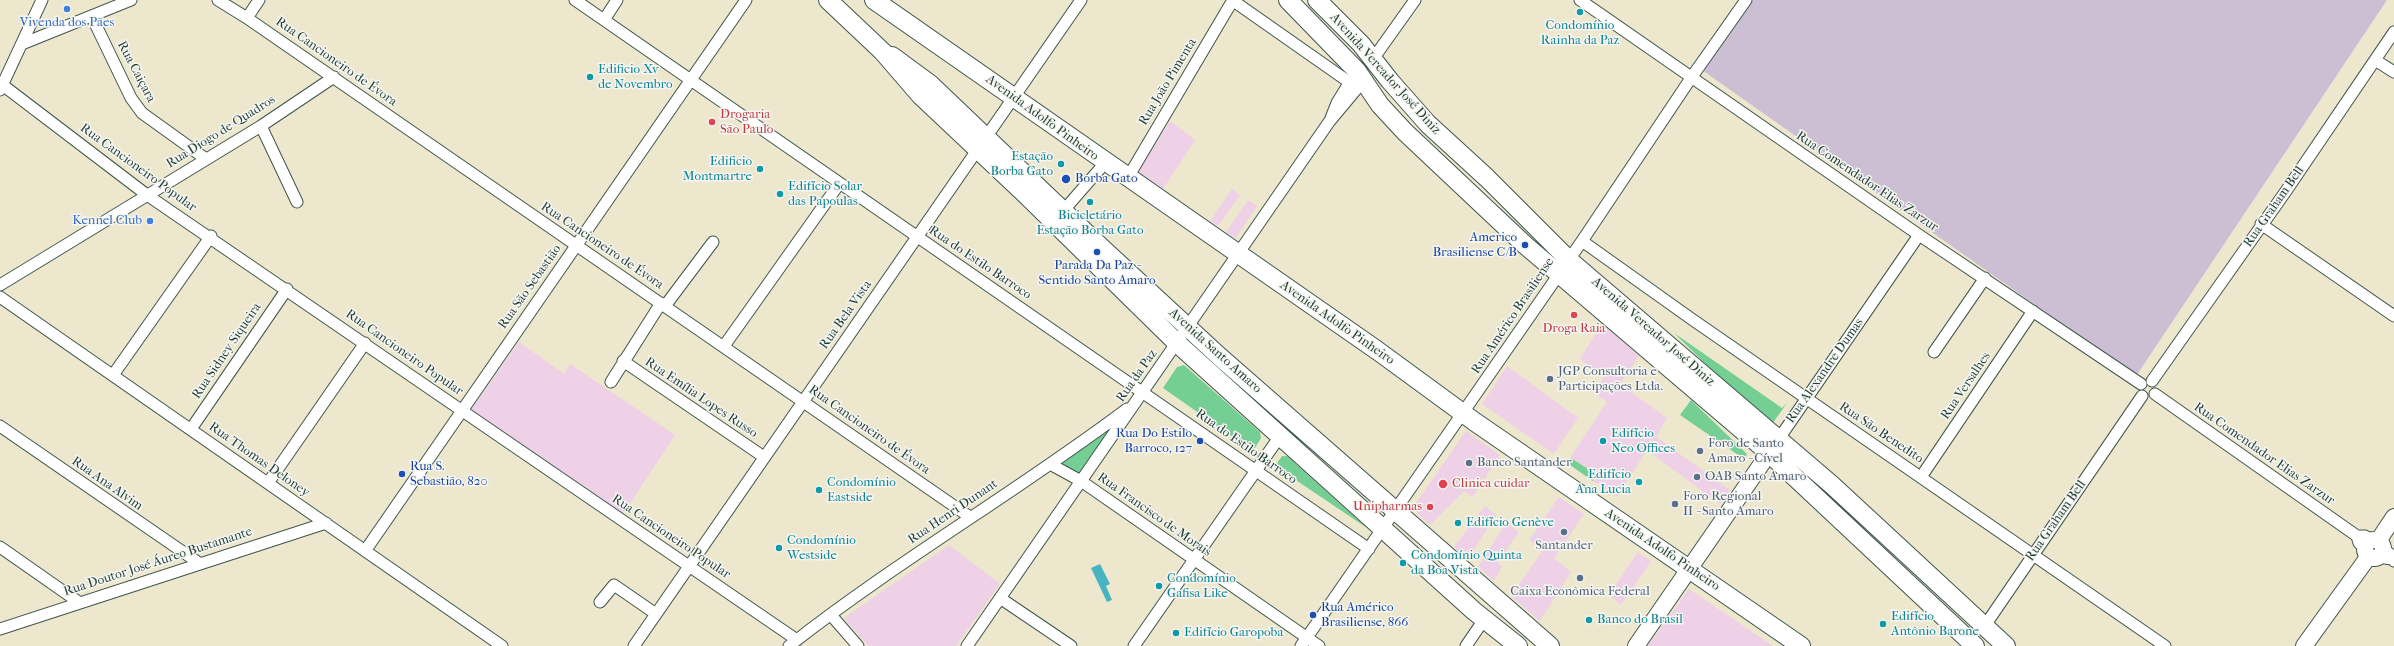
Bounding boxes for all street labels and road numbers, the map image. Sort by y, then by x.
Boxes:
street label: Avenida Vereador José Diniz [1326,10,1444,138]
street label: Rua Cancioneiro de Évora [272,14,400,110]
street label: Rua João Pimenta [1136,36,1200,128]
street label: Rua Caiçara [113,39,159,105]
street label: Avenida Adolfo Pinheiro [982,72,1102,164]
street label: Rua Diogo de Quadros [164,92,278,172]
street label: Rua Cancioneiro Popular [77,121,199,215]
street label: Rua Comendador Elias Zarzur [1793,128,1941,236]
street label: Rua Graham Bell [2240,164,2308,250]
street label: Rua Cancioneiro de Évora [538,199,666,293]
street label: Rua do Estilo Barroco [926,223,1034,303]
street label: Rua São Sebastião [495,242,565,332]
street label: Rua Américo Brasiliense [1468,255,1558,377]
street label: Avenida Vereador José Diniz [1588,274,1718,390]
street label: Rua Bela Vista [817,278,875,352]
street label: Avenida Adolfo Pinheiro [1277,278,1397,368]
street label: Rua Sidney Siqueira [189,300,265,402]
street label: Avenida Santo Amaro [1165,305,1265,397]
street label: Rua Cancioneiro Popular [342,307,466,399]
street label: Rua Alexandre Dumas [1783,316,1867,426]
street label: Rua da Paz [1113,347,1161,405]
street label: Rua Versalhes [1938,349,1994,423]
street label: Rua Emília Lopes Russo [642,354,760,442]
street label: Rua Cancioneiro de Évora [805,382,933,478]
street label: Rua São Benedito [1836,399,1926,467]
street label: Rua Comendador Elias Zarzur [2191,399,2337,509]
street label: Rua do Estilo Barroco [1192,406,1300,488]
street label: Rua Thomas Deloney [206,419,312,501]
street label: Rua Ana Alvim [68,454,146,514]
street label: Rua Francisco de Morais [1094,470,1214,560]
street label: Rua Henri Dunant [905,476,1001,548]
street label: Rua Graham Bell [2022,478,2090,564]
street label: Rua Cancioneiro Popular [609,491,733,583]
street label: Avenida Adolfo Pinheiro [1601,506,1723,594]
street label: Rua Doutor José Áureo Bustamante [62,524,254,600]

